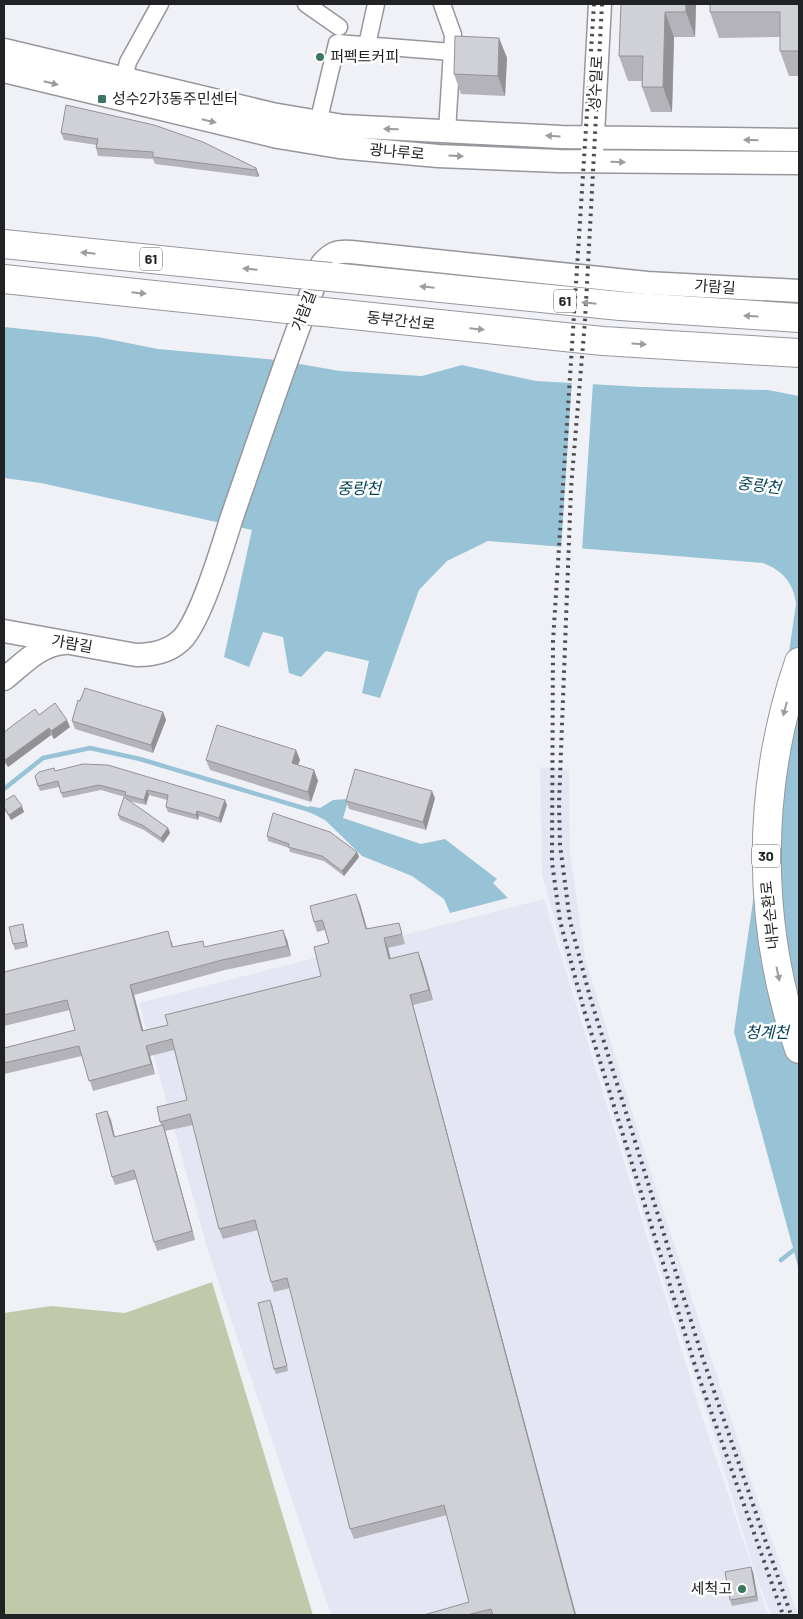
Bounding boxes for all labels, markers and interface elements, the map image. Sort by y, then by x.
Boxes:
place label: 퍼펙트커피 [330,47,399,65]
marker: 퍼펙트커피 [314,51,326,63]
street label: 성수일로 [585,55,605,111]
one-way arrow [44,79,59,87]
place label: 성수2가3동주민센터 [112,89,238,107]
marker: 성수2가3동주민센터 [96,93,108,105]
one-way arrow [202,117,217,125]
one-way arrow [382,125,398,133]
one-way arrow [545,132,561,140]
one-way arrow [742,135,758,143]
street label: 광나루로 [369,140,425,162]
one-way arrow [448,153,464,161]
one-way arrow [611,158,627,166]
road number: 61 [140,248,162,270]
one-way arrow [80,249,96,257]
one-way arrow [241,265,257,273]
street label: 가람길 [694,276,736,296]
one-way arrow [419,283,435,291]
street label: 가람길 [287,288,319,333]
one-way arrow [132,289,148,297]
road number: 61 [554,290,576,312]
one-way arrow [580,299,596,307]
street label: 동부간선로 [366,307,436,333]
one-way arrow [742,311,758,319]
one-way arrow [469,325,485,333]
one-way arrow [631,340,647,348]
water label: 중랑천 [736,472,784,497]
water label: 중랑천 [337,478,383,497]
street label: 가람길 [50,631,94,655]
one-way arrow [781,701,789,716]
road number: 30 [752,844,780,868]
street label: 내부순환로 [756,880,782,950]
one-way arrow [774,966,782,981]
water label: 청계천 [745,1022,791,1041]
place label: 세척고 [691,1579,732,1597]
marker: 세척고 [736,1583,748,1595]

